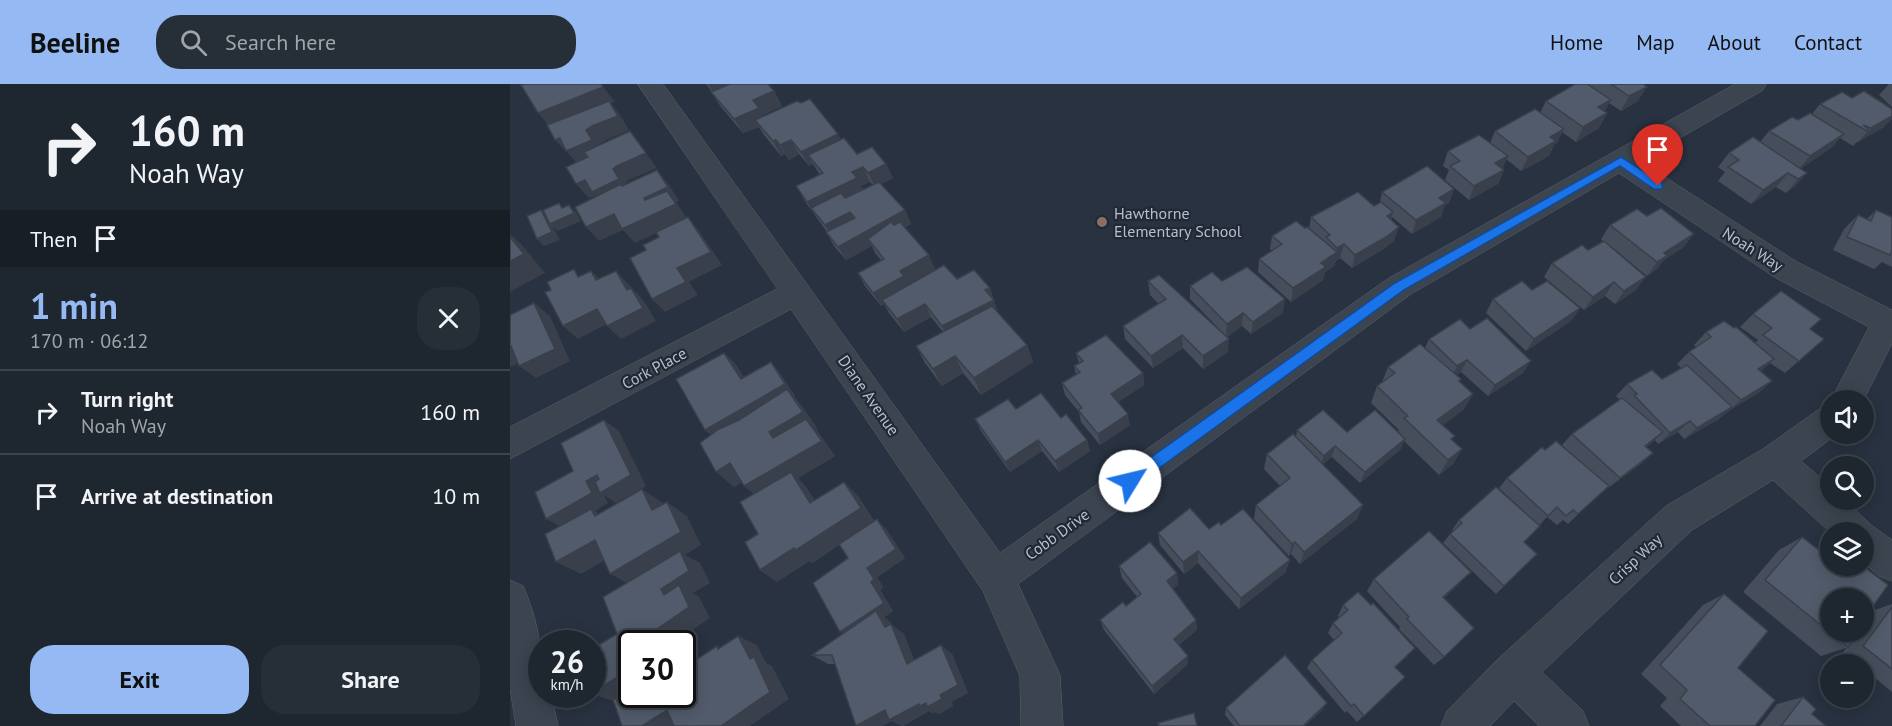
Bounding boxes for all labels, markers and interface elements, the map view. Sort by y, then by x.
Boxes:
search box [156,15,576,69]
text: Beeline [30,24,120,61]
icon: search [177,26,210,59]
text: Search here [225,28,336,56]
text: Home [1550,29,1603,56]
text: Map [1636,29,1675,56]
text: About [1708,29,1761,56]
text: Contact [1794,29,1862,56]
text: 160 m [129,103,245,158]
icon: right [30,108,108,186]
pin [1632,124,1683,186]
icon: arrive [1641,133,1674,166]
text: Noah Way [129,156,244,190]
place label: Hawthorne Elementary School [1114,203,1242,241]
marker: Hawthorne Elementary School [1095,215,1109,229]
icon: arrive [89,222,122,255]
street label: Noah Way [1719,223,1788,276]
text: Then [30,225,77,253]
text: 1 min [30,282,118,329]
button: close [417,287,480,350]
text: 170 m · 06:12 [30,328,148,354]
street label: Cork Place [618,343,690,393]
street label: Diane Avenue [834,351,904,439]
text: Turn right [81,385,173,413]
map controls [1820,390,1874,708]
button: sound [1820,390,1874,444]
icon: right [30,396,63,429]
text: 160 m [420,398,480,426]
text: Noah Way [81,413,166,439]
position arrow [1098,449,1162,513]
button: search [1820,456,1874,510]
icon: arrive [30,480,63,513]
text: Arrive at destination [81,482,273,510]
text: 10 m [432,482,480,510]
street label: Cobb Drive [1021,504,1093,564]
button: layers [1820,522,1874,576]
street label: Crisp Way [1604,529,1666,589]
button: + [1820,588,1874,642]
speed limit sign: 30 [618,630,696,708]
text: 26 [550,642,584,681]
button: Exit [30,645,249,714]
button: Share [261,645,480,714]
button: − [1820,654,1874,708]
text: km/h [551,675,583,694]

